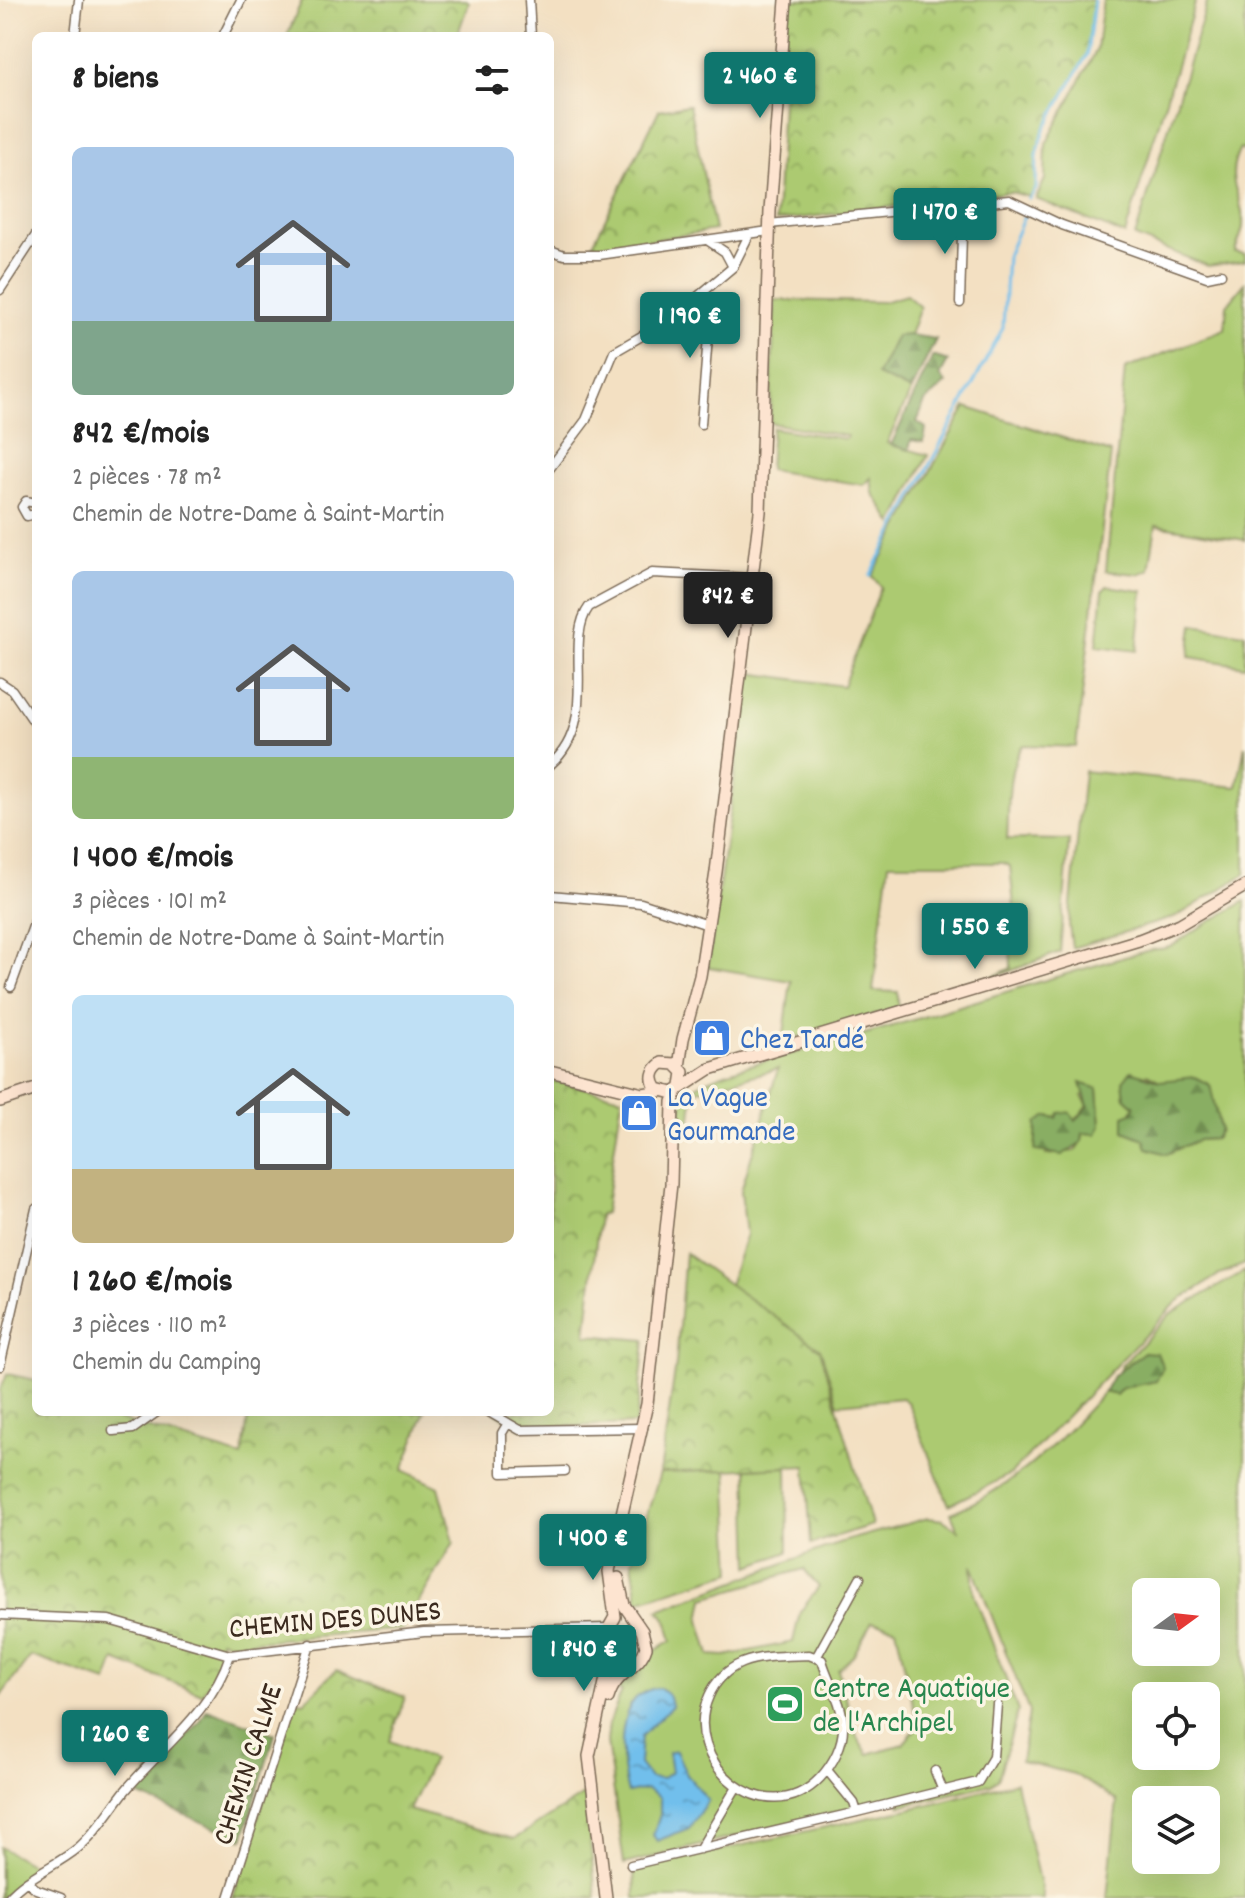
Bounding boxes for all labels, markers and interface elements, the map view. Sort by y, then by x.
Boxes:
pin: 2 460 € [686,52,834,120]
text: 8 biens [72,56,159,105]
icon: filters [470,58,514,102]
text: 2 460 € [722,59,798,96]
pin: 1 470 € [871,188,1019,256]
text: 1 470 € [911,195,979,232]
icon: home [221,199,365,343]
pin: 1 190 € [616,292,764,360]
text: 1 190 € [658,299,722,336]
text: 842 €/mois [72,411,210,460]
text: 2 pièces · 78 m² [72,460,222,497]
text: Chemin de Notre-Dame à Saint-Martin [72,497,445,534]
pin: 842 € [672,572,784,640]
text: 842 € [701,579,755,616]
icon: home [221,623,365,767]
text: 1 400 €/mois [72,835,234,884]
text: 3 pièces · 101 m² [72,884,227,921]
pin: 1 550 € [901,903,1049,971]
text: 1 550 € [940,910,1010,947]
text: Chemin de Notre-Dame à Saint-Martin [72,921,445,958]
shop icon: Chez Tardé [691,1017,733,1059]
place label: Chez Tardé [740,1021,864,1064]
icon: home [221,1047,365,1191]
place label: La Vague Gourmande [667,1079,795,1156]
shop icon: La Vague Gourmande [618,1092,660,1134]
text: 1 260 €/mois [72,1259,233,1308]
text: 3 pièces · 110 m² [72,1308,227,1345]
text: Chemin du Camping [72,1345,261,1382]
pin: 1 400 € [519,1514,667,1582]
text: 1 400 € [557,1521,629,1558]
north arrow [1132,1578,1220,1666]
map controls [1132,1578,1220,1874]
street label: CHEMIN DES DUNES [227,1592,443,1653]
pin: 1 840 € [510,1625,658,1693]
text: 1 840 € [550,1632,618,1669]
place label: Centre Aquatique de l'Archipel [813,1670,1010,1747]
street label: CHEMIN CALME [204,1679,297,1851]
button: locate [1132,1682,1220,1770]
sports icon: Centre Aquatique de l'Archipel [764,1683,806,1725]
pin: 1 260 € [41,1710,189,1778]
text: 1 260 € [80,1717,150,1754]
button: layers [1132,1786,1220,1874]

